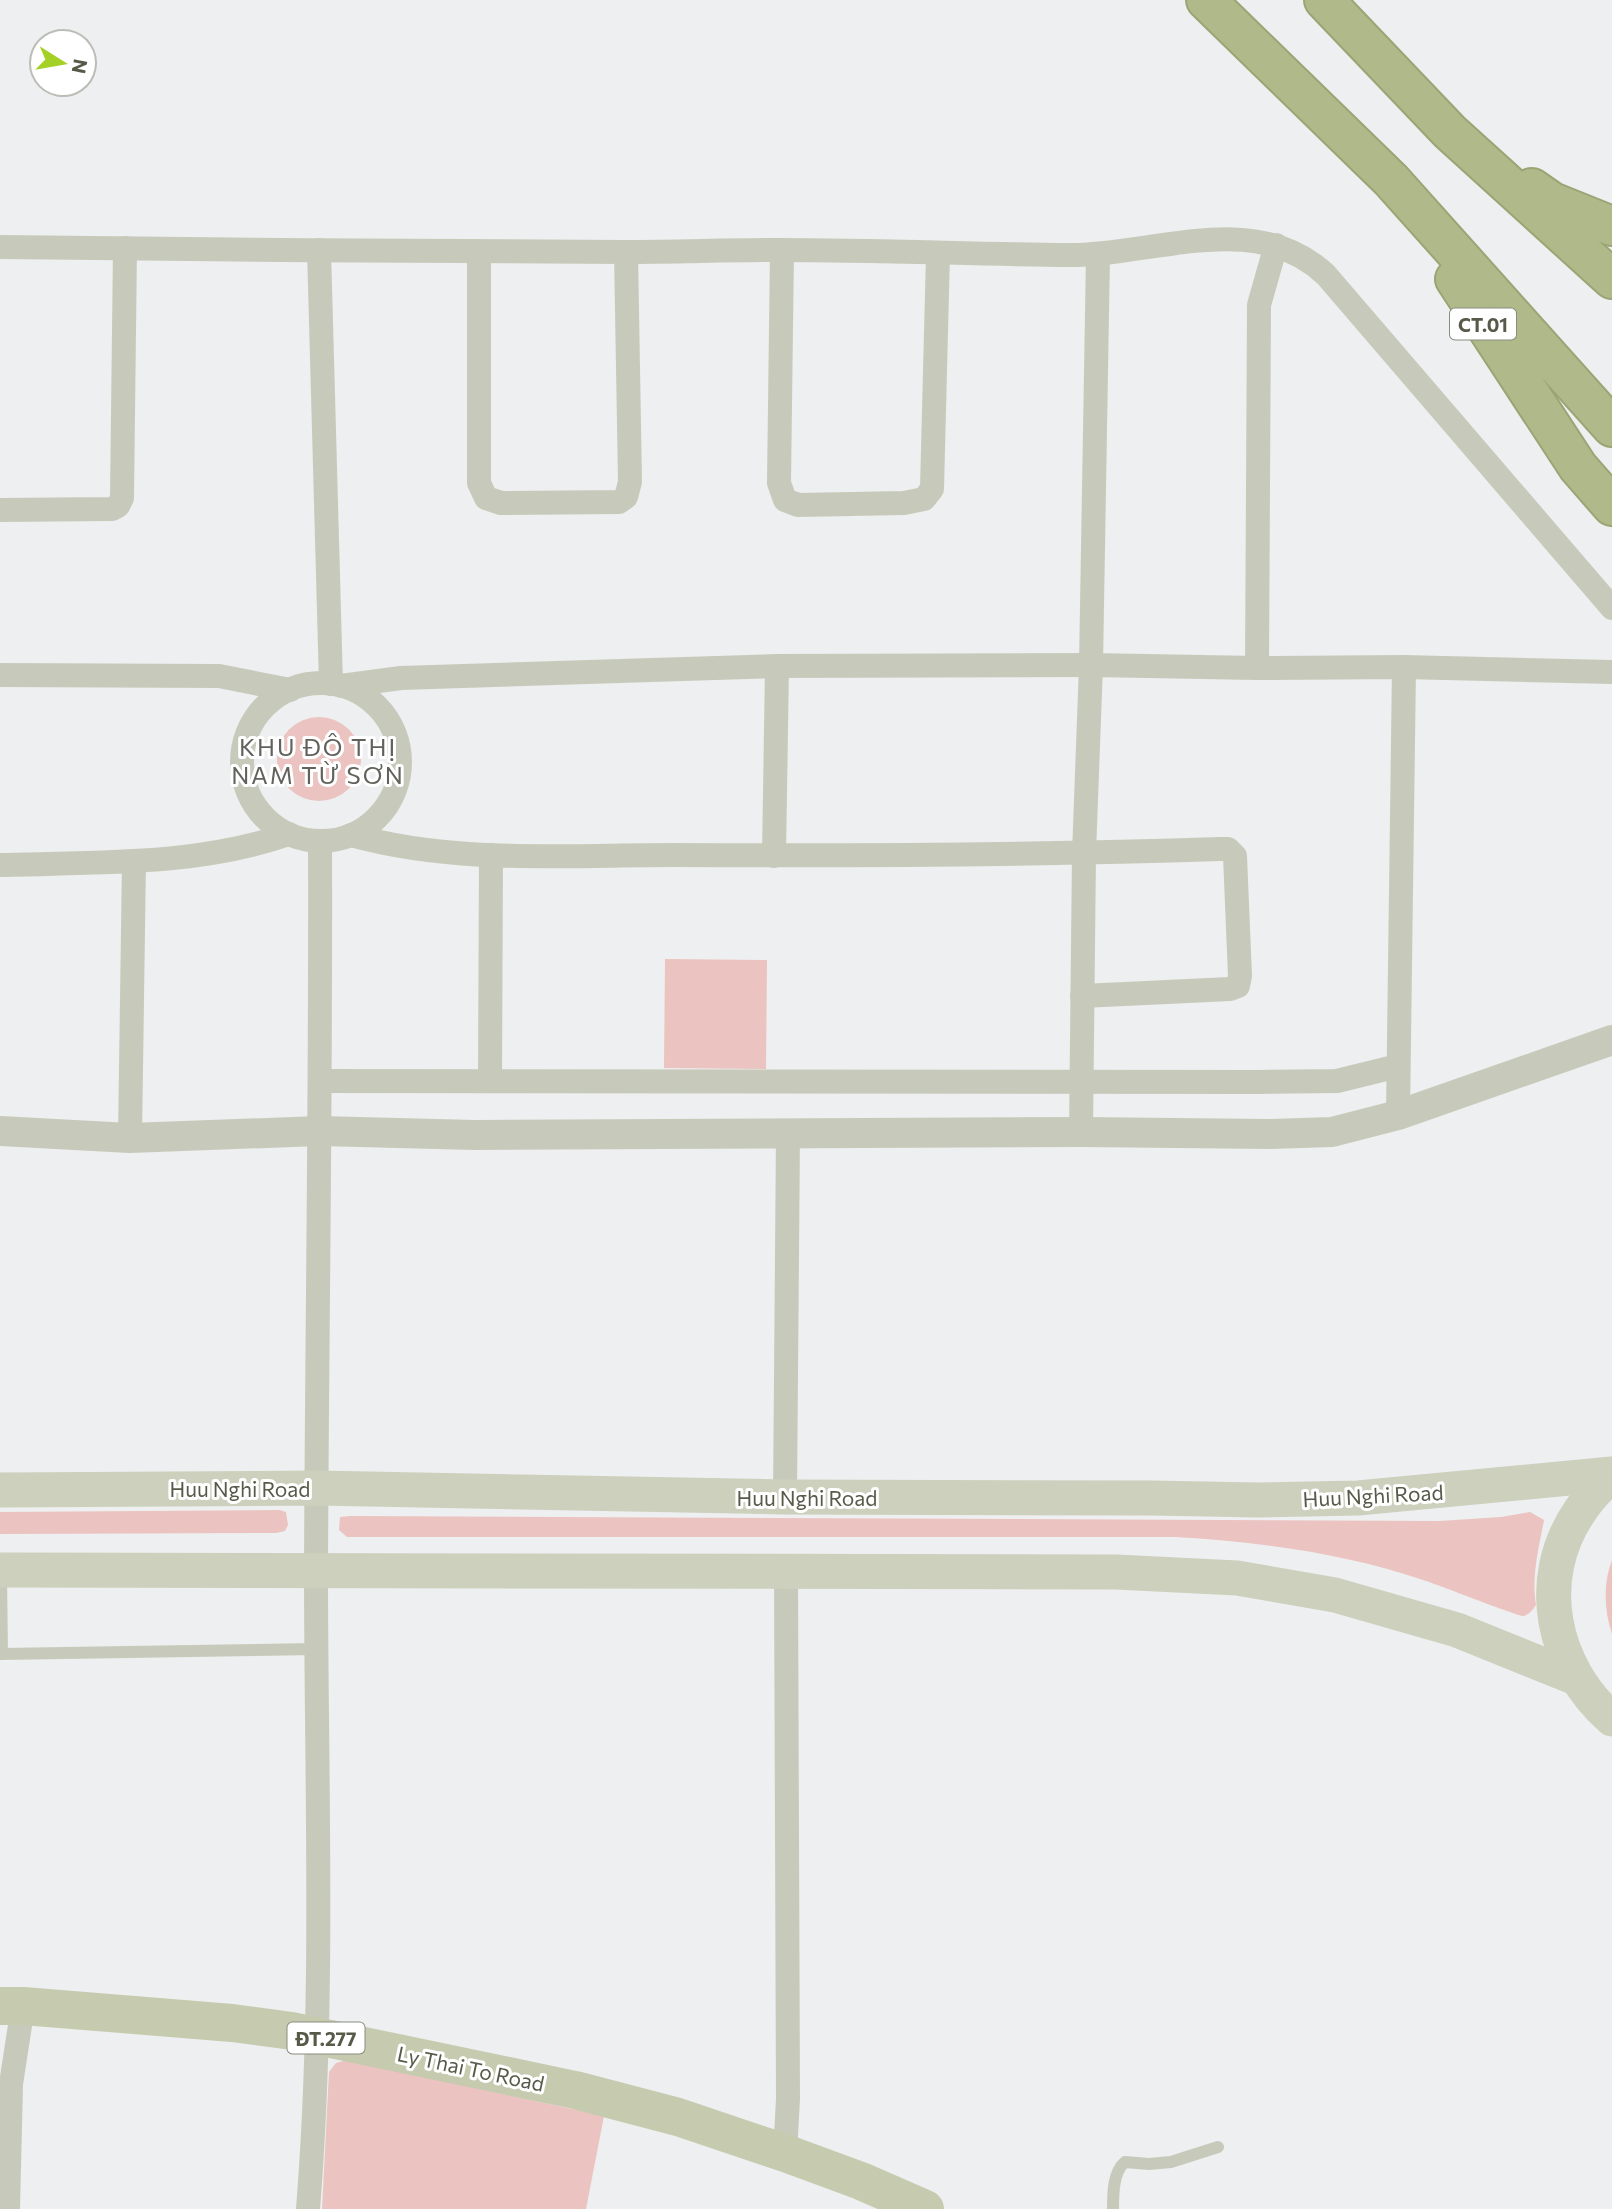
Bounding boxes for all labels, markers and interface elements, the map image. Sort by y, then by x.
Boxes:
north arrow [28,28,98,98]
text: N [68,57,93,76]
road number: CT.01 [1450,308,1516,340]
district label: KHU ĐÔ THỊ NAM TỪ SƠN [231,732,405,789]
street label: Huu Nghi Road [170,1476,310,1501]
street label: Huu Nghi Road [1302,1479,1444,1511]
street label: Huu Nghi Road [737,1485,877,1510]
road number: ĐT.277 [288,2022,364,2054]
street label: Ly Thai To Road [395,2040,547,2096]

